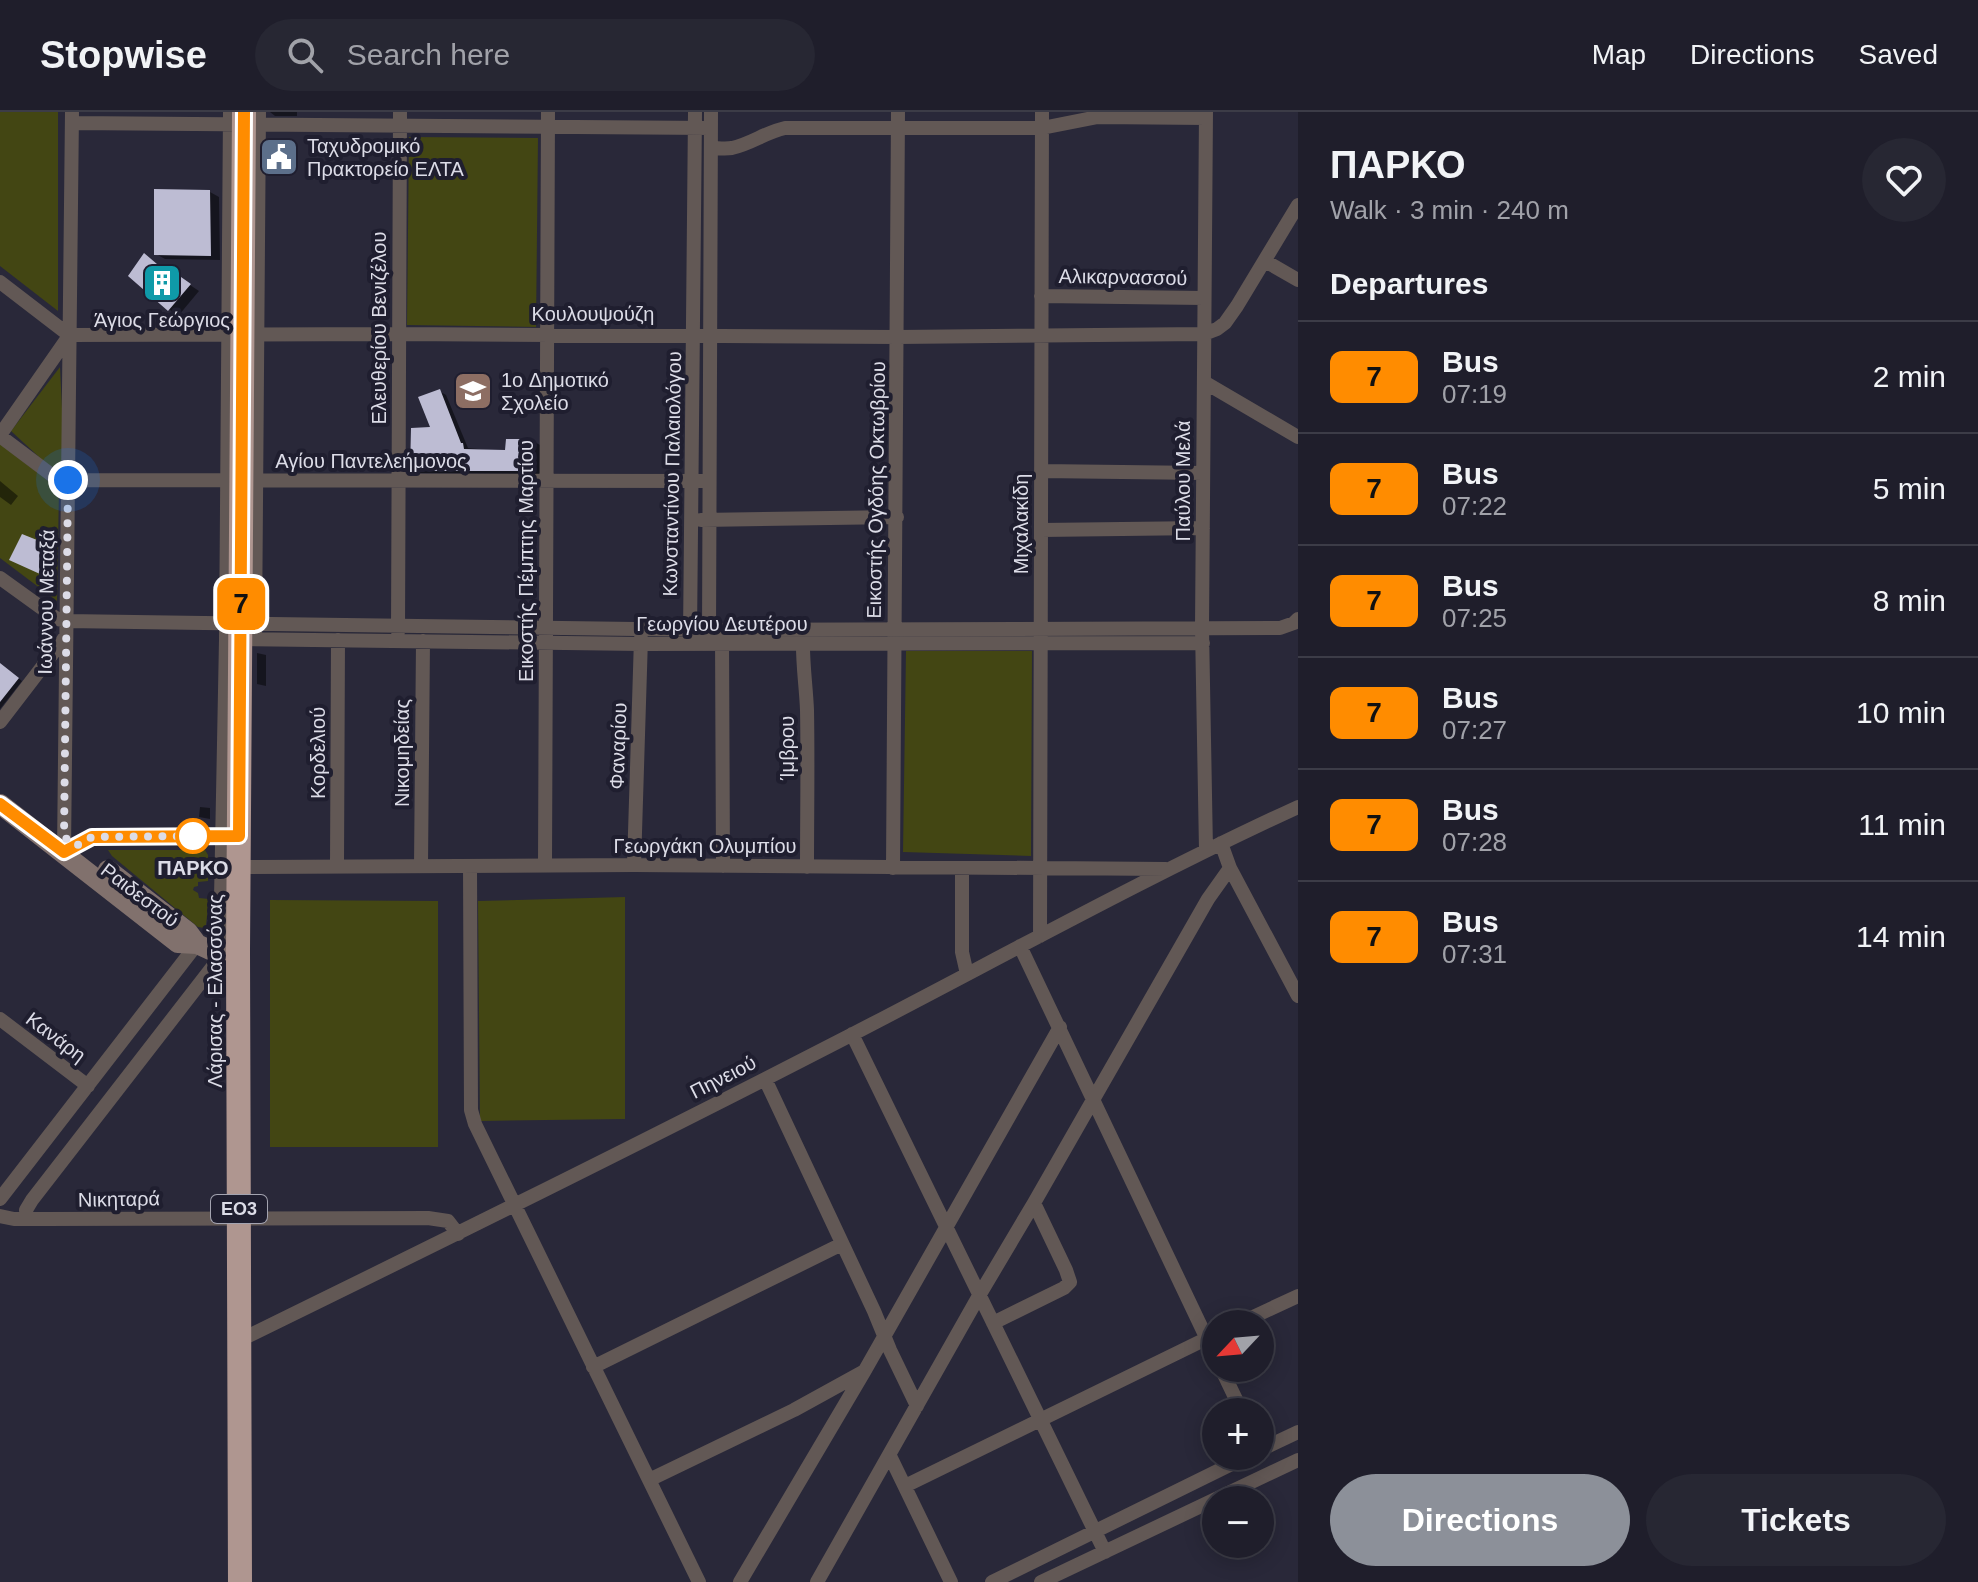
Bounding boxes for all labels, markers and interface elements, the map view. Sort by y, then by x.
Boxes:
search box [255,19,815,91]
icon: search [283,33,327,77]
text: Stopwise [40,34,207,76]
text: Search here [347,38,510,71]
text: Map [1592,39,1646,70]
text: Directions [1690,39,1815,70]
text: Saved [1859,39,1938,70]
place label: Ταχυδρομικό Πρακτορείο ΕΛΤΑ [307,135,464,180]
public building icon: Ταχυδρομικό Πρακτορείο ΕΛΤΑ [258,136,300,178]
button: heart [1862,138,1946,222]
text: ΠΑΡΚΟ [1330,144,1466,186]
text: Walk · 3 min · 240 m [1330,195,1569,225]
street label: Ελευθερίου Βενιζέλου [368,232,390,424]
building icon: Άγιος Γεώργιος [141,262,183,304]
street label: Αλικαρνασσού [1058,265,1188,289]
text: Departures [1330,267,1488,300]
street label: Κουλουψούζη [532,303,654,325]
place label: Άγιος Γεώργιος [94,309,230,331]
text: Bus [1442,345,1499,378]
street label: Κωνσταντίνου Παλαιολόγου [659,351,685,597]
text: 2 min [1873,360,1946,393]
street label: Εικοστής Ογδόης Οκτωβρίου [863,361,889,619]
text: 7 [1366,361,1382,392]
place label: 1o Δημοτικό Σχολείο [501,369,609,414]
school or university icon: 1o Δημοτικό Σχολείο [452,370,494,412]
text: 07:19 [1442,379,1507,409]
street label: Παύλου Μελά [1172,420,1194,542]
street label: Εικοστής Πέμπτης Μαρτίου [515,440,537,682]
street label: Αγίου Παντελεήμονος [275,450,467,472]
text: Bus [1442,457,1499,490]
your location [48,460,88,500]
text: 5 min [1873,472,1946,505]
text: 7 [1366,473,1382,504]
street label: Μιχαλακίδη [1010,474,1032,574]
text: 07:22 [1442,491,1507,521]
street label: Ιωάννου Μεταξά [34,529,58,675]
text: Bus [1442,569,1499,602]
line badge: 7 [215,578,267,630]
text: 8 min [1873,584,1946,617]
text: 7 [1366,585,1382,616]
text: 7 [233,588,249,619]
text: 07:25 [1442,603,1507,633]
street label: Γεωργίου Δευτέρου [636,613,808,635]
text: Bus [1442,681,1499,714]
text: 10 min [1856,696,1946,729]
text: 7 [1366,697,1382,728]
street label: Νικομηδείας [391,699,413,807]
street label: Φαναρίου [605,702,631,790]
street label: Κορδελιού [307,707,329,799]
text: 07:27 [1442,715,1507,745]
street label: Ίμβρου [776,716,798,781]
text: Bus [1442,793,1499,826]
text: 11 min [1858,808,1946,841]
text: 7 [1366,809,1382,840]
marker: ΠΑΡΚΟ [176,819,210,853]
text: 07:28 [1442,827,1507,857]
street label: Γεωργάκη Ολυμπίου [613,835,797,857]
place label: ΠΑΡΚΟ [157,857,229,879]
street label: Ραιδεστού [97,859,183,931]
street label: Λάρισας - Ελασσόνας [204,894,226,1088]
text: Bus [1442,905,1499,938]
text: 14 min [1856,920,1946,953]
text: 7 [1366,921,1382,952]
text: 07:31 [1442,939,1507,969]
street label: Κανάρη [22,1008,90,1066]
street label: Πηνειού [686,1051,760,1103]
street label: Νικηταρά [78,1187,160,1211]
road number: ΕΟ3 [211,1195,267,1223]
north arrow [1202,1310,1274,1382]
map controls [1202,1310,1274,1558]
button: + [1202,1398,1274,1470]
button: Directions [1330,1474,1630,1566]
button: Tickets [1646,1474,1946,1566]
button: − [1202,1486,1274,1558]

